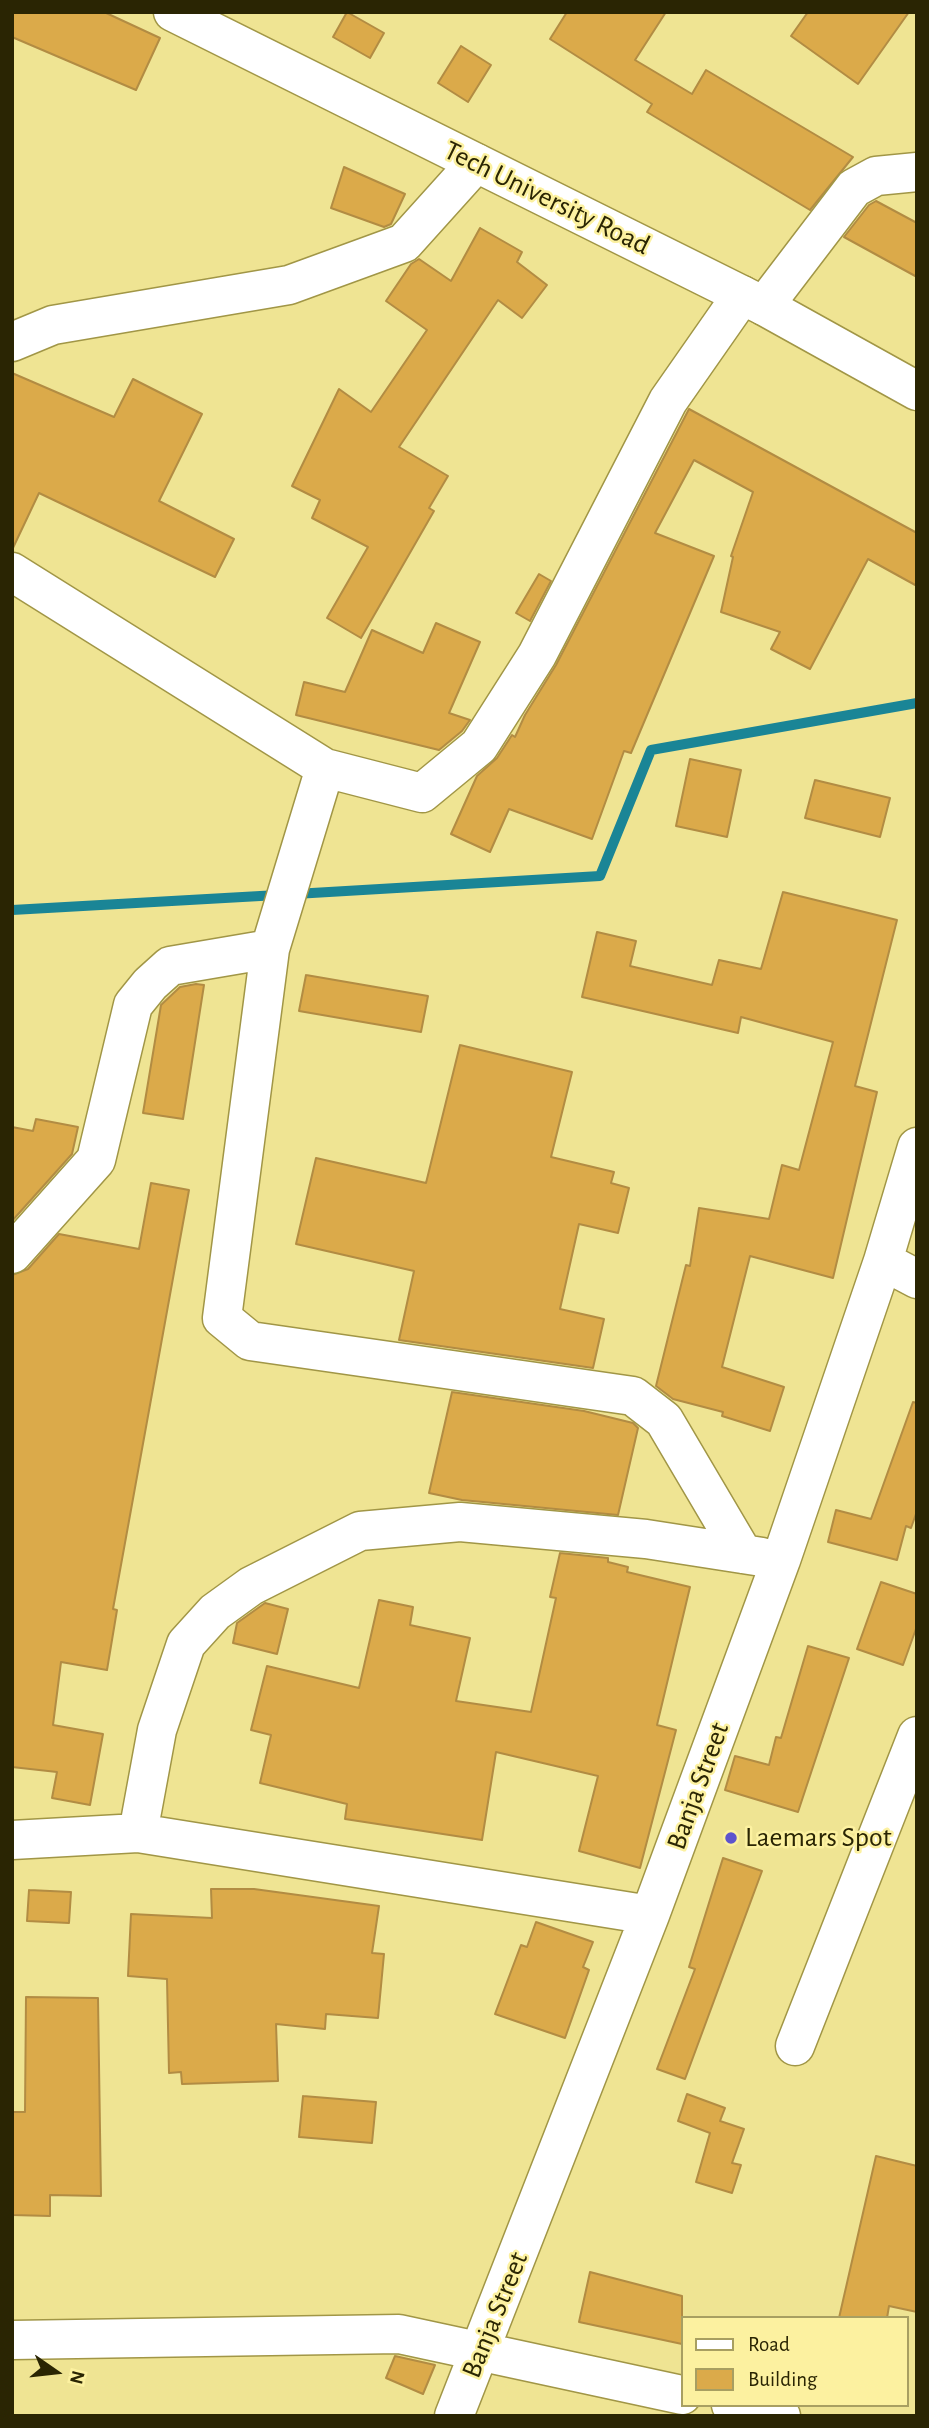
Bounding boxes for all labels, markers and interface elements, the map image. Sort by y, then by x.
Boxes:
street label: Tech University Road [439,134,655,262]
street label: Banja Street [659,1718,737,1854]
place label: Laemars Spot [745,1821,892,1855]
marker: Laemars Spot [723,1830,739,1846]
street label: Banja Street [455,2247,535,2383]
legend [680,2316,908,2407]
text: Road [748,2334,790,2355]
north arrow [21,2337,91,2407]
text: N [66,2368,88,2386]
text: Building [748,2369,817,2390]

